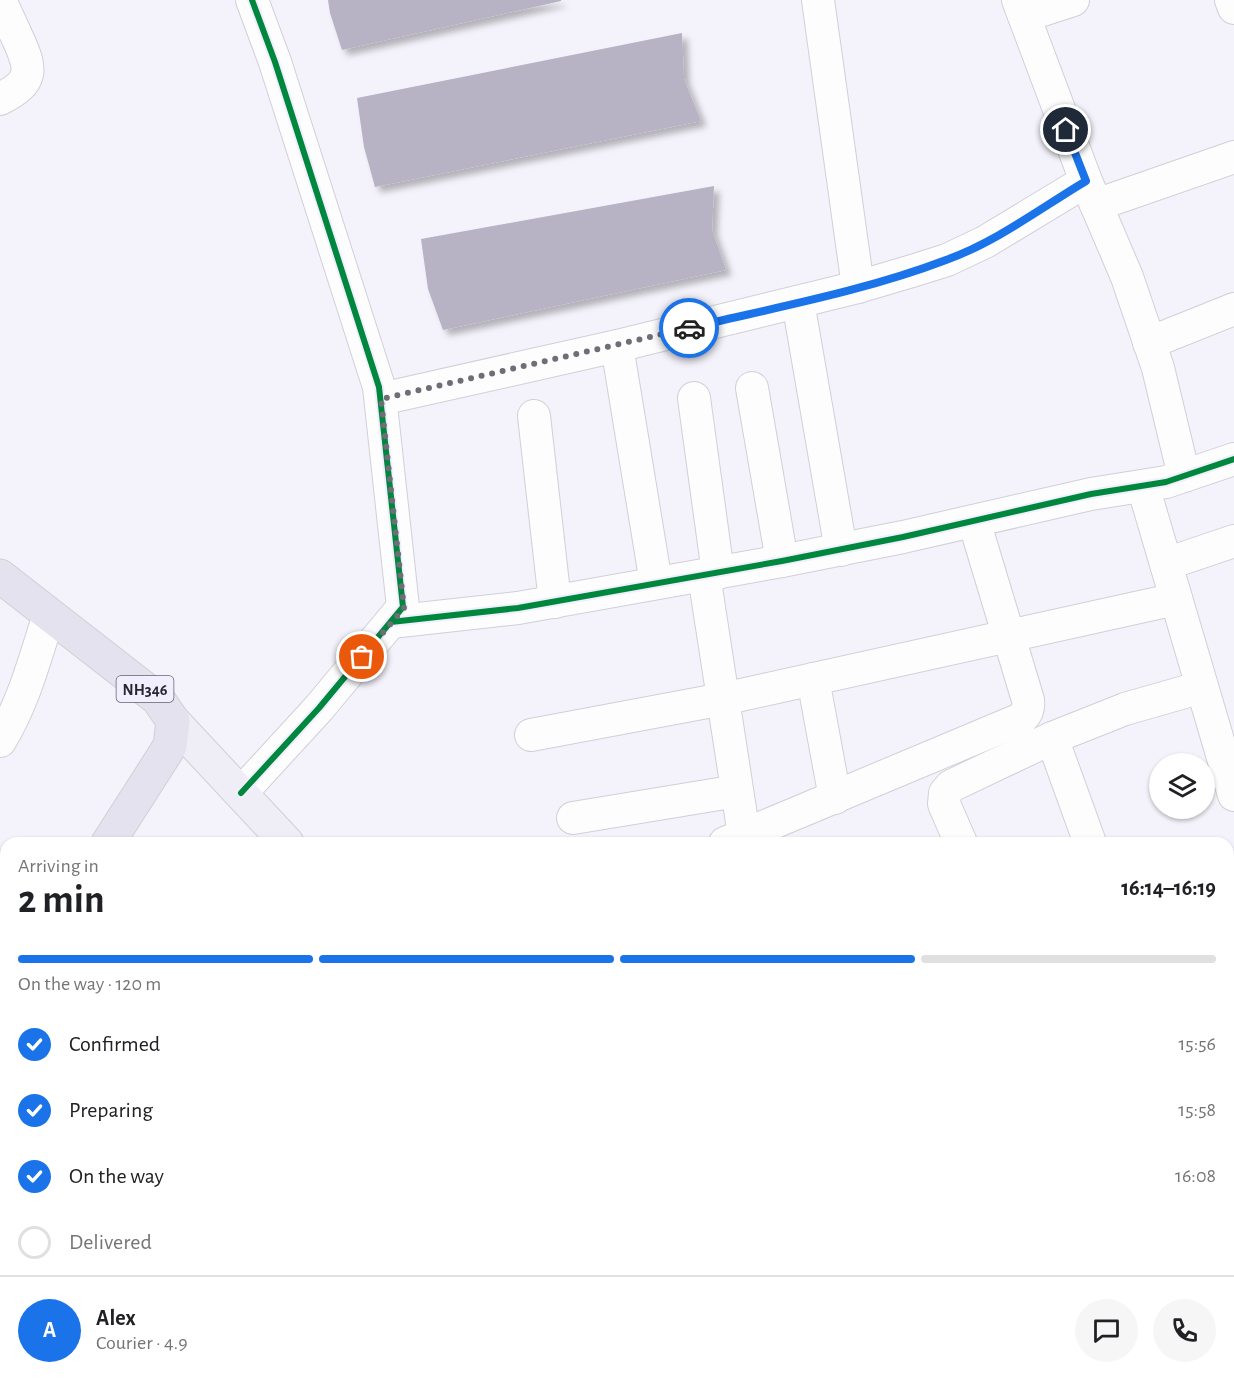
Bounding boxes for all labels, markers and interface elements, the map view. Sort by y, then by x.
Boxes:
pin [1040,104,1091,155]
icon: home [1049,113,1082,146]
courier [659,298,719,358]
icon: car [673,312,706,345]
pin [336,631,387,682]
icon: bag [345,640,378,673]
road number: NH346 [116,676,174,702]
map controls [1149,753,1215,819]
button: layers [1149,753,1215,819]
text: Arriving in [18,856,99,876]
text: 16:14–16:19 [1121,877,1216,899]
text: 2 min [18,881,105,920]
text: On the way · 120 m [18,974,161,994]
icon: check [18,1028,51,1061]
text: Confirmed [69,1033,160,1055]
text: 15:56 [1178,1034,1216,1054]
icon: check [18,1094,51,1127]
text: Preparing [69,1099,153,1121]
text: 15:58 [1178,1100,1216,1120]
icon: check [18,1160,51,1193]
text: On the way [69,1165,164,1187]
text: 16:08 [1175,1166,1216,1186]
text: Delivered [69,1231,152,1253]
button: chat [1075,1299,1138,1362]
button: phone [1153,1299,1216,1362]
text: Alex [96,1307,136,1329]
text: A [43,1319,56,1341]
text: Courier · 4.9 [96,1333,188,1353]

